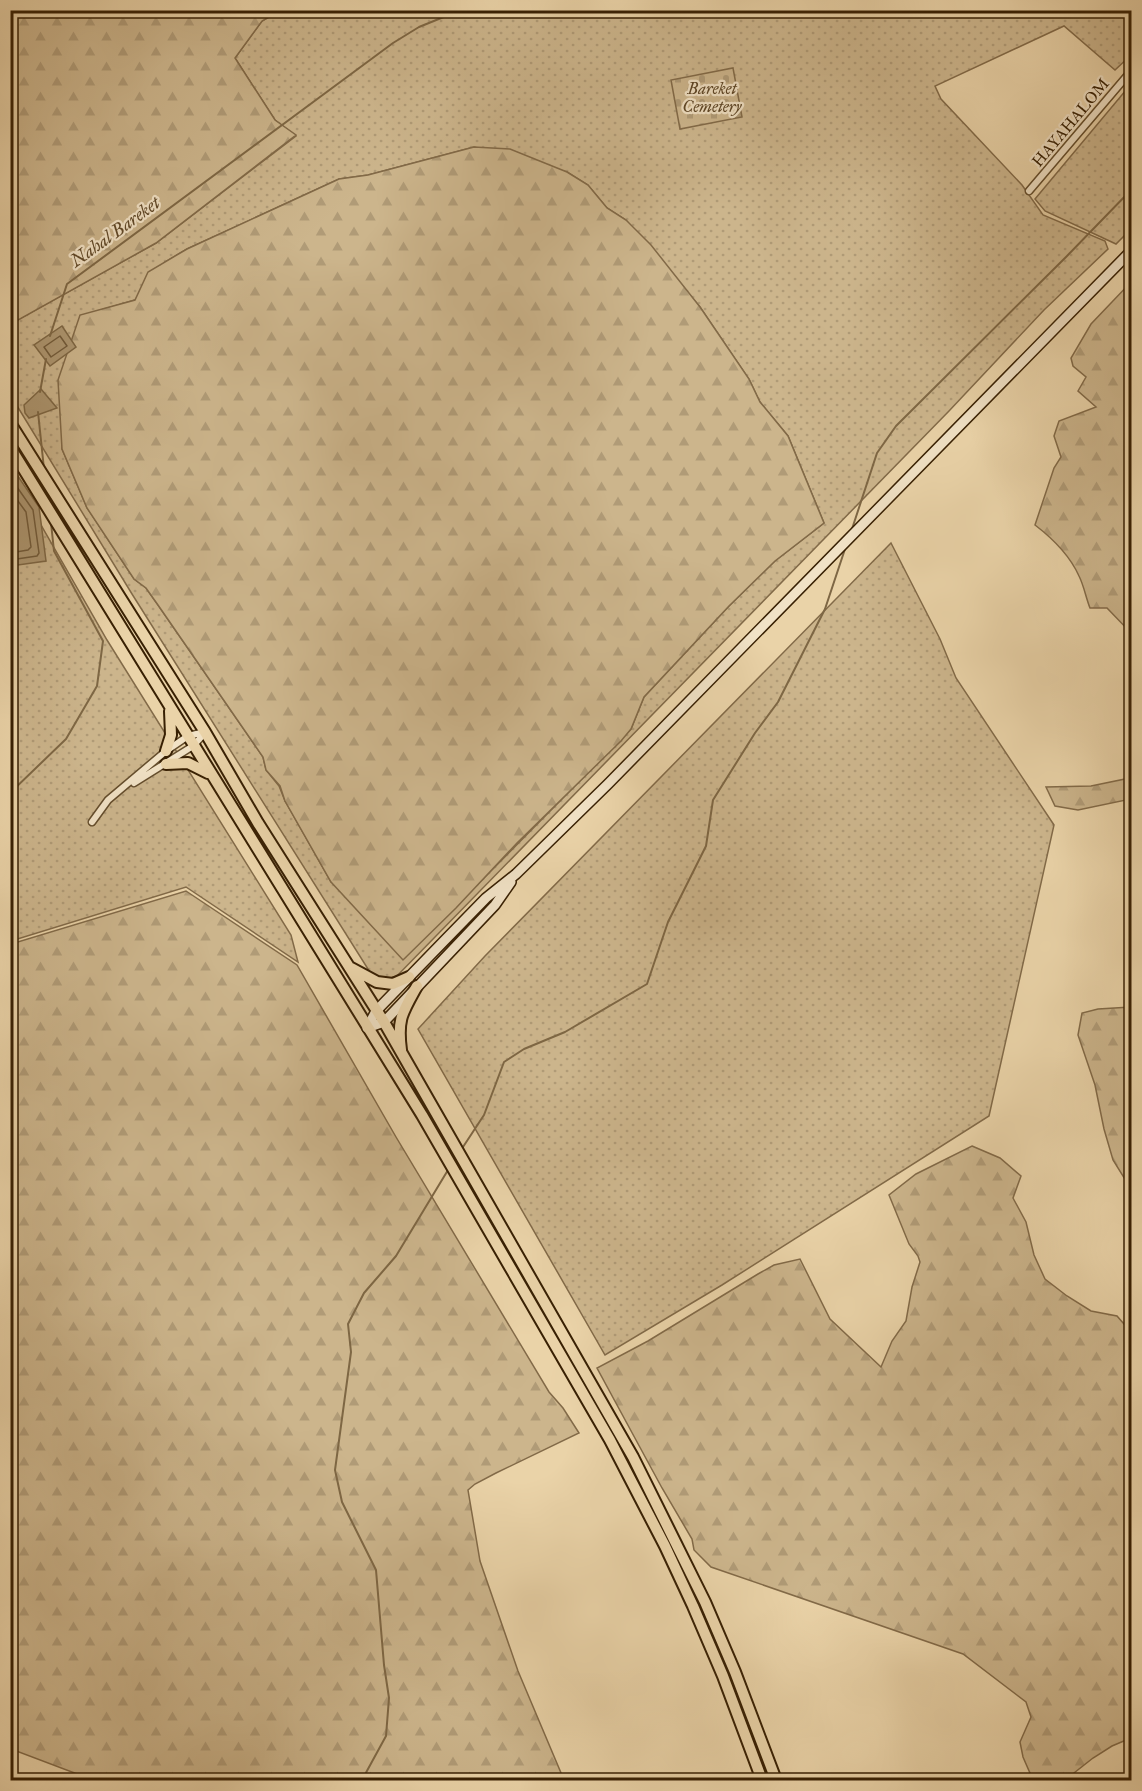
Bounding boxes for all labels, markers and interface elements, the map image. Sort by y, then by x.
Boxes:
street label: HAYAHALOM [1028,74,1113,170]
park label: Bareket Cemetery [683,79,742,116]
water label: Nahal Bareket [65,191,165,272]

